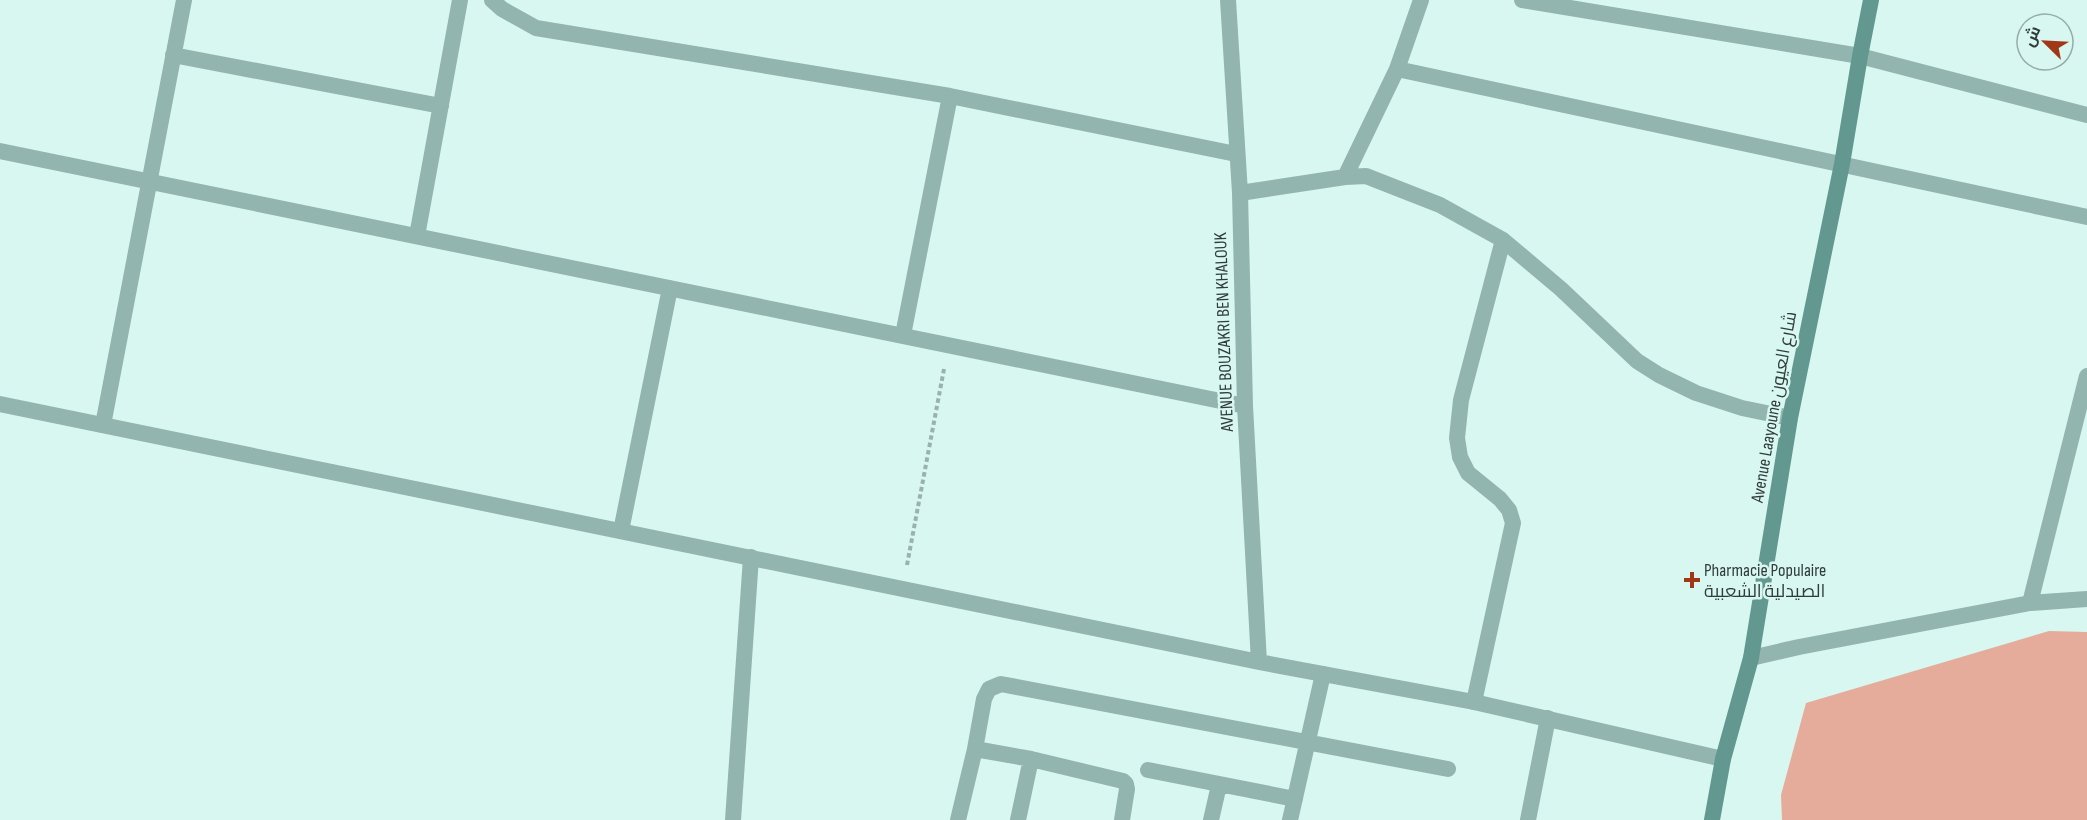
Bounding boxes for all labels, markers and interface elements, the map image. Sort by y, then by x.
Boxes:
north arrow [2015,12,2075,72]
text: ش [2020,23,2046,50]
street label: AVENUE BOUZAKRI BEN KHALOUK [1210,231,1238,433]
street label: Avenue Laayoune شارع العيون [1747,310,1802,505]
place label: Pharmacie Populaire الصيدلية الشعبية [1704,560,1826,602]
marker: Pharmacie Populaire الصيدلية الشعبية [1685,573,1699,587]

